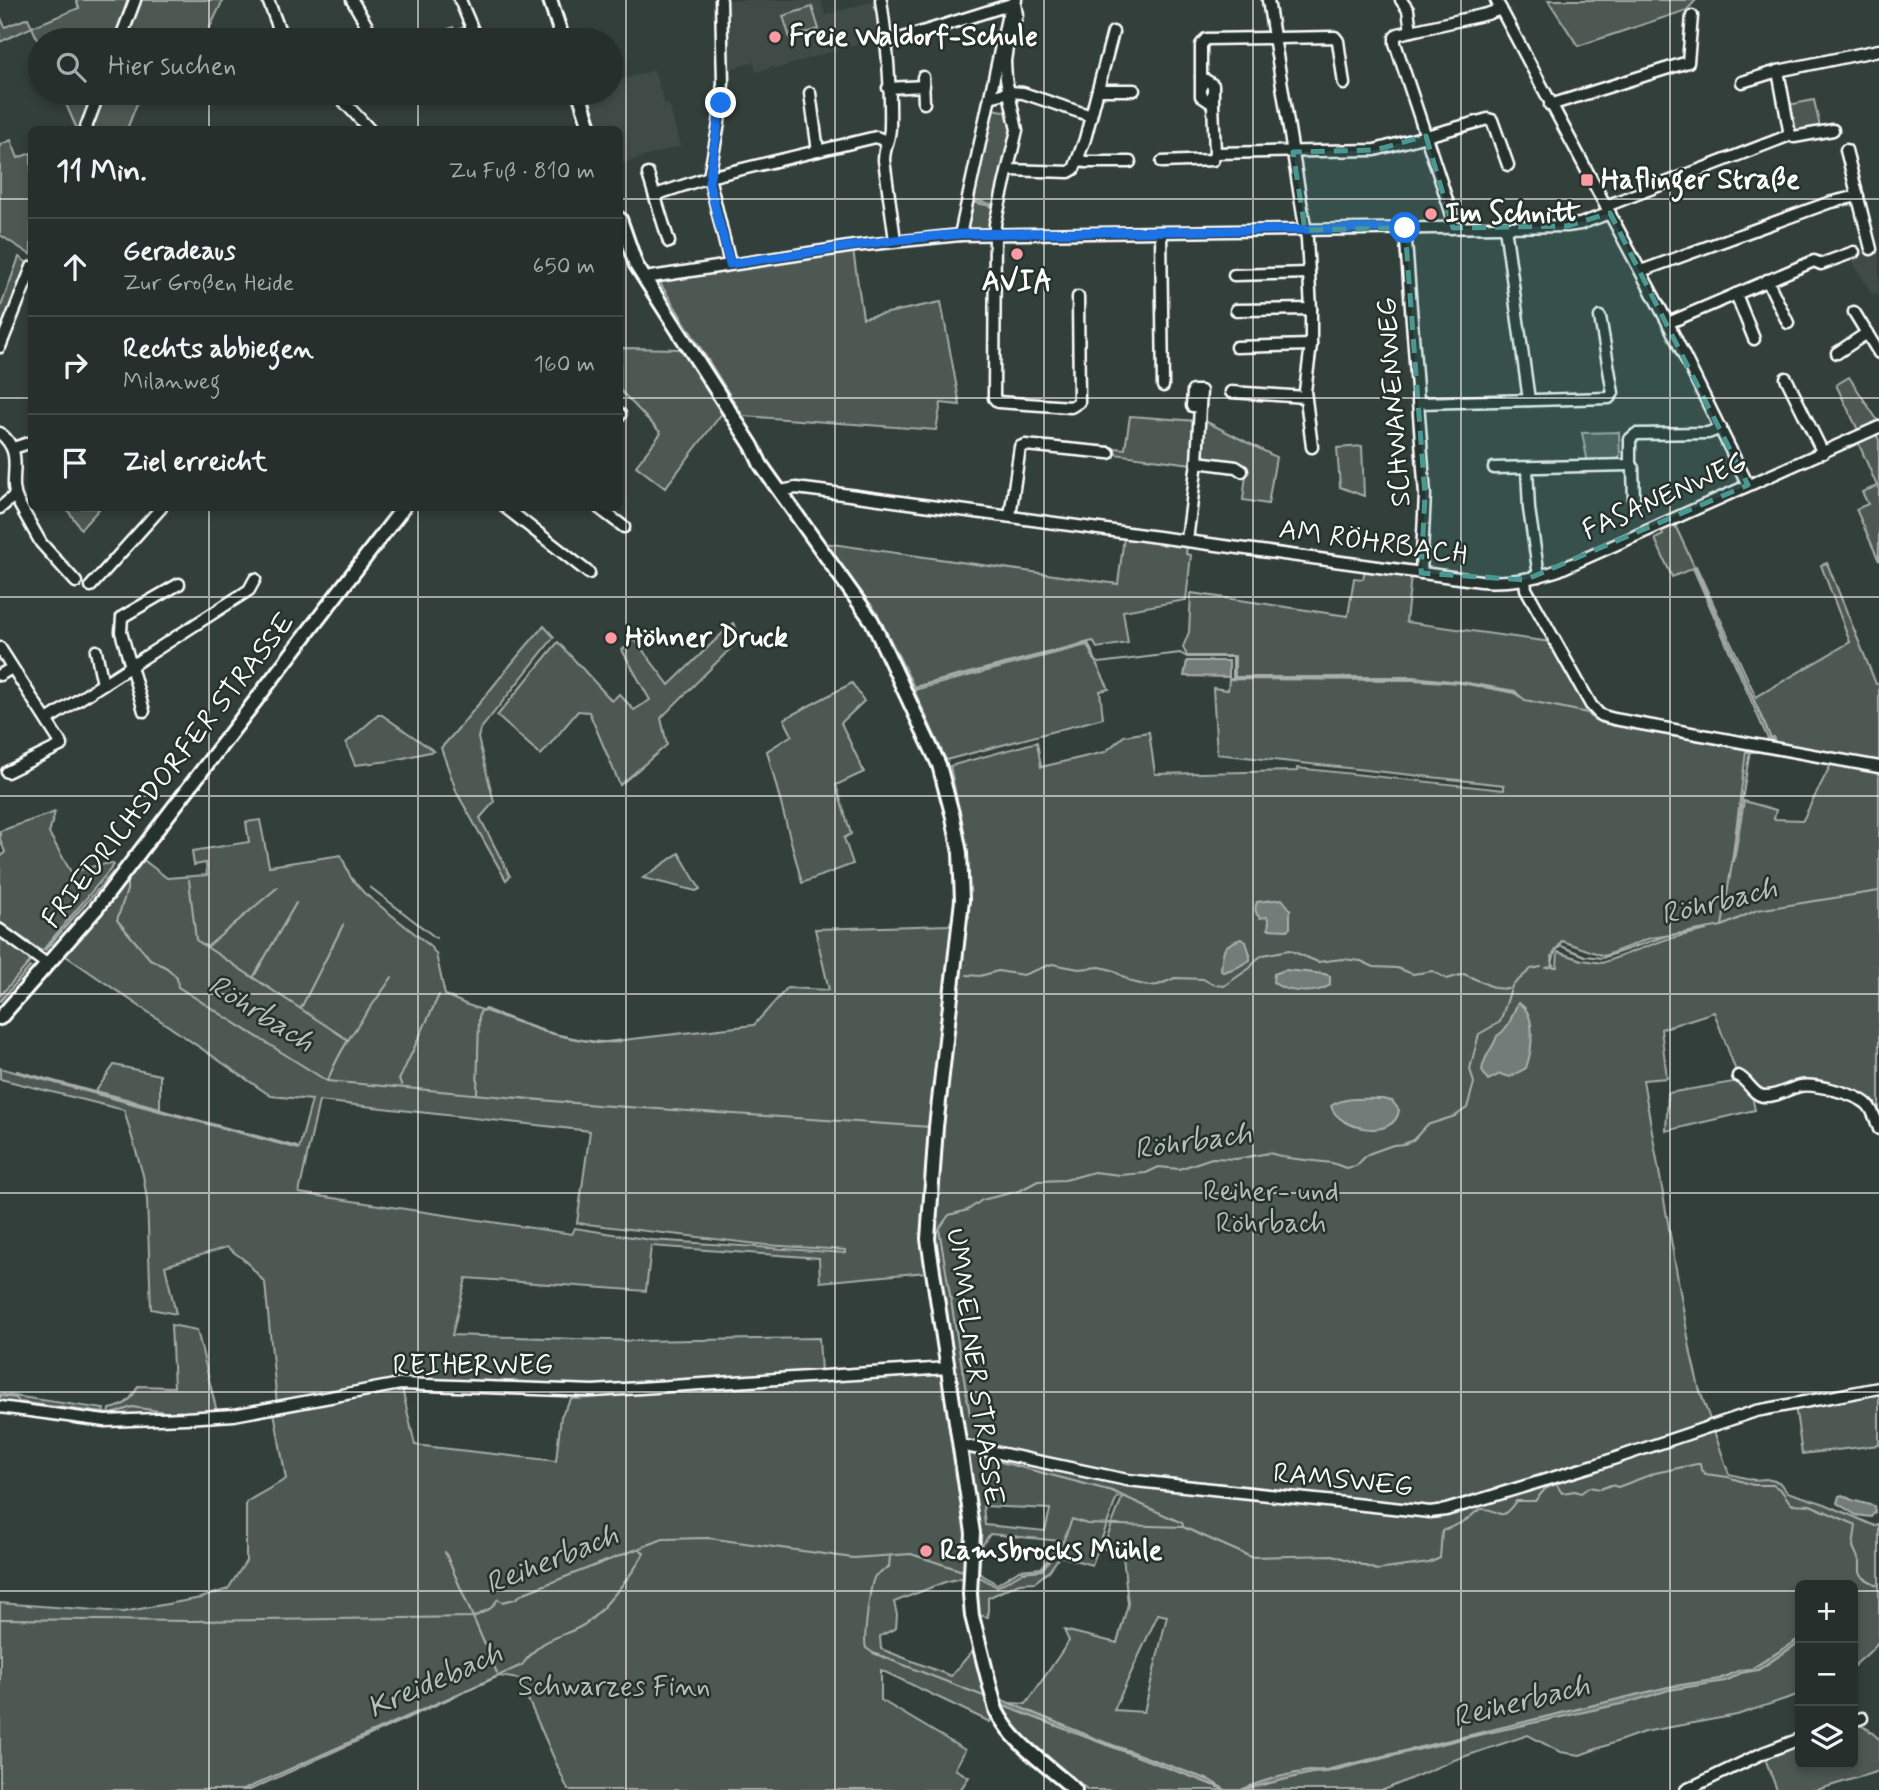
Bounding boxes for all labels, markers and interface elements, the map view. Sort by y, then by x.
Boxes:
place label: Freie Waldorf-Schule [789,19,1038,56]
search box [28,28,623,105]
marker: Freie Waldorf-Schule [767,29,783,45]
icon: search [52,48,90,86]
text: Hier suchen [108,50,236,84]
route end [705,87,736,118]
text: 11 Min. [56,152,147,191]
text: Zu Fuß · 810 m [449,157,595,187]
place label: Haflinger Straße [1601,162,1800,202]
marker: Haflinger Straße [1579,172,1595,188]
place label: Im Schnitt [1445,196,1581,233]
marker: Im Schnitt [1423,206,1439,222]
route start [1389,212,1420,243]
text: Geradeaus [123,235,236,269]
marker: AVIA [1009,246,1025,262]
icon: ahead [56,248,94,286]
text: 650 m [533,252,595,282]
place label: AVIA [982,264,1052,301]
text: Zur Großen Heide [123,269,294,299]
street label: SCHWANENWEG [1369,296,1421,508]
text: Rechts abbiegen [123,333,314,367]
icon: right [56,346,94,384]
text: 160 m [534,350,595,380]
text: Milanweg [123,367,221,397]
icon: arrive [56,444,94,482]
street label: FASANENWEG [1577,444,1753,550]
text: Ziel erreicht [123,446,267,480]
street label: AM RÖHRBACH [1277,511,1469,575]
street label: FRIEDRICHSDORFER STRASSE [34,605,304,937]
place label: Höhner Druck [625,620,788,657]
marker: Höhner Druck [603,630,619,646]
water label: Röhrbach [1657,869,1781,935]
water label: Röhrbach [200,966,322,1062]
water label: Röhrbach [1132,1114,1254,1170]
park label: Reiher- und Röhrbach [1203,1174,1339,1243]
street label: UMMELNER STRASSE [936,1226,1012,1508]
street label: REIHERWEG [393,1348,553,1385]
street label: RAMSWEG [1271,1455,1415,1507]
water label: Reiherbach [480,1516,624,1604]
place label: Ramsbrocks Mühle [940,1533,1163,1570]
marker: Ramsbrocks Mühle [918,1543,934,1559]
map controls [1795,1580,1858,1769]
button: + [1795,1580,1858,1643]
water label: Kreidebach [361,1634,509,1728]
button: − [1795,1643,1858,1706]
water label: Reiherbach [1448,1666,1594,1738]
park label: Schwarzes Finn [518,1669,710,1706]
button: layers [1795,1706,1858,1769]

